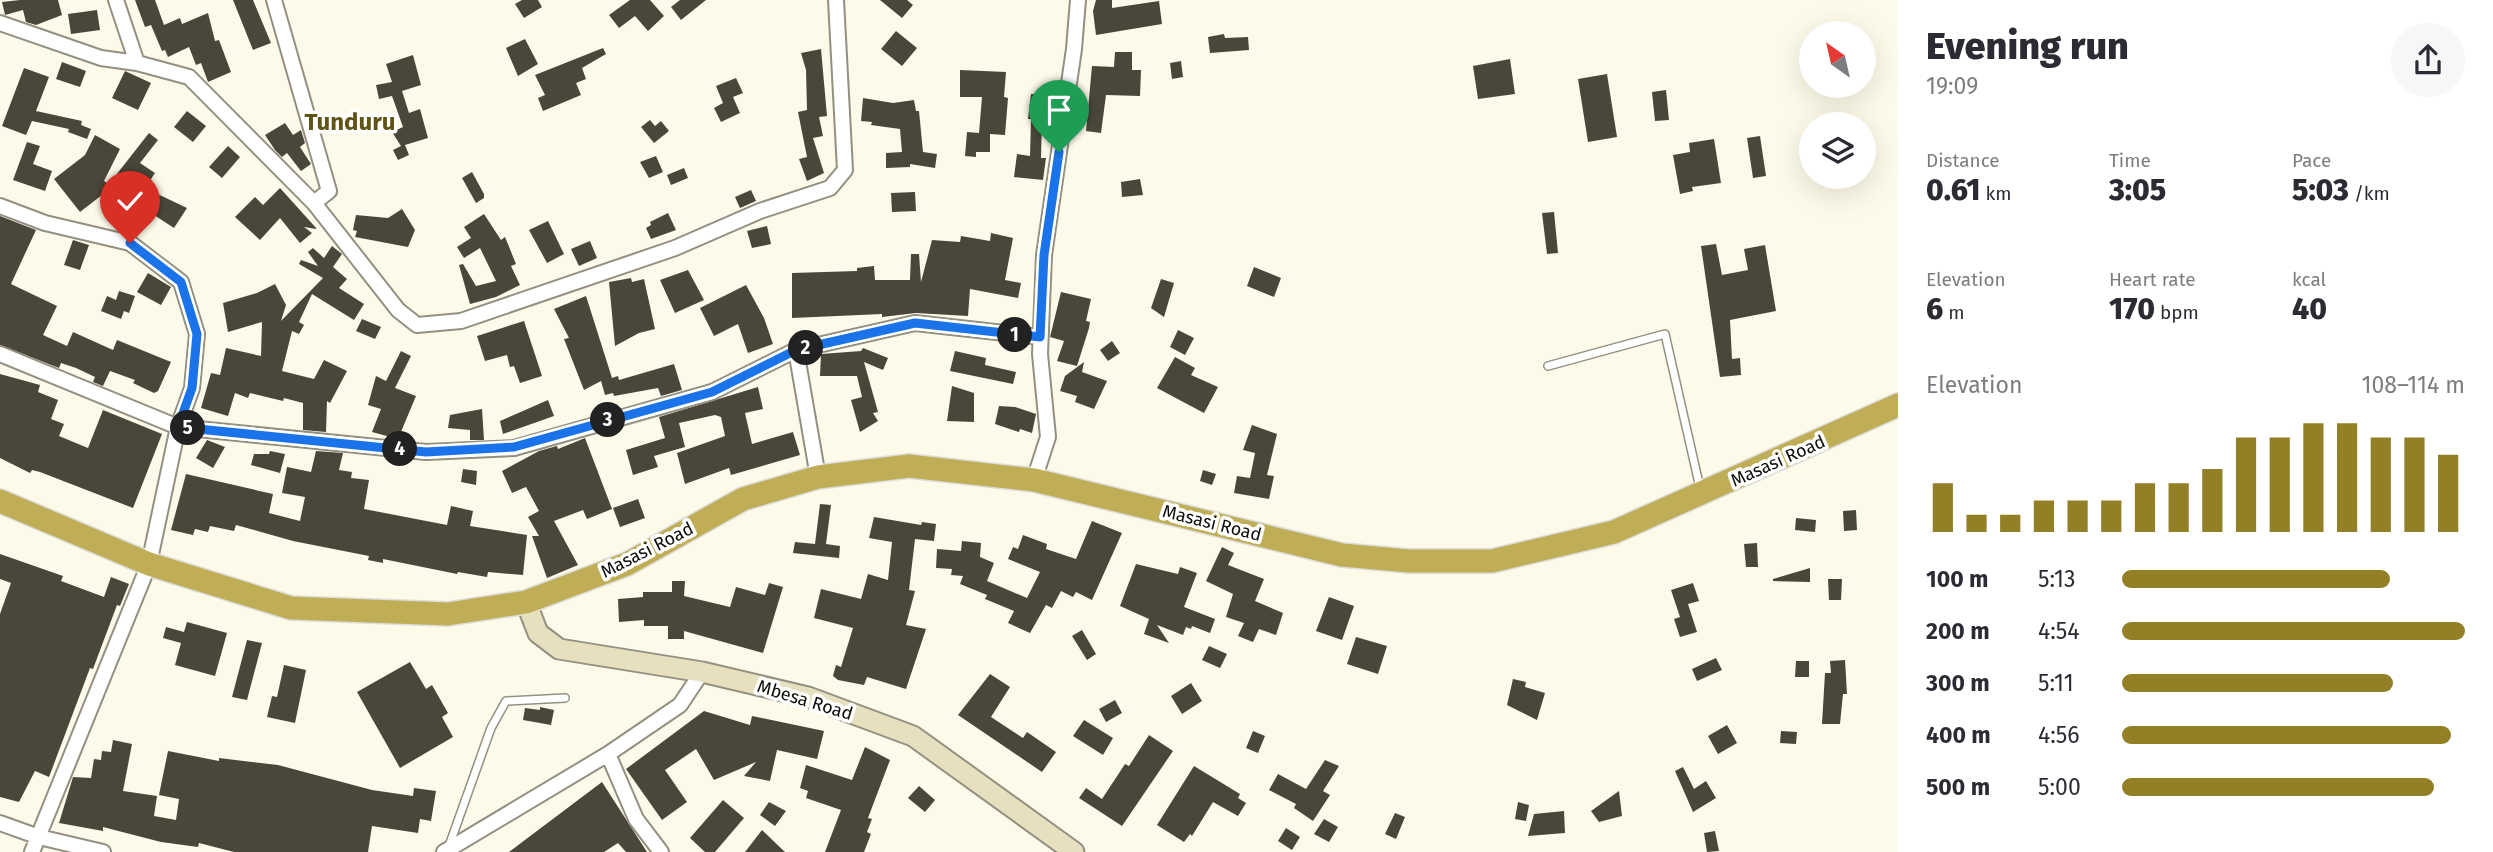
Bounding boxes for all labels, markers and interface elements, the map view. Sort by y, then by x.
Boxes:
north arrow [1799,21,1876,98]
map controls [1799,21,1876,189]
text: Evening run [1926,23,2129,69]
button: share [2391,23,2465,97]
text: 19:09 [1926,72,1978,100]
pin [1029,80,1089,152]
icon: arrive [1040,91,1078,129]
district label: Tunduru [304,108,396,136]
button: layers [1799,112,1876,189]
text: Distance [1926,149,2000,172]
text: Time [2109,149,2151,172]
text: Pace [2292,149,2331,172]
pin [100,171,160,243]
text: 0.61 [1926,172,1980,208]
text: 3:05 [2109,172,2166,208]
text: 5:03 [2292,172,2349,208]
icon: check [111,182,149,220]
text: km [1980,182,2011,205]
text: /km [2349,182,2390,205]
text: Elevation [1926,268,2006,291]
text: Heart rate [2109,268,2196,291]
text: kcal [2292,268,2326,291]
text: 6 [1926,291,1943,327]
text: 170 [2109,291,2155,327]
text: 40 [2292,291,2327,327]
text: m [1943,301,1965,324]
text: bpm [2155,301,2199,324]
pin: 1 [998,318,1032,352]
text: 1 [1010,323,1019,346]
pin: 2 [788,330,824,366]
text: 2 [801,336,810,359]
text: Elevation [1926,371,2022,399]
text: 108–114 m [2362,371,2465,399]
pin: 3 [590,402,626,438]
text: 3 [603,408,612,431]
pin: 5 [170,410,206,446]
text: 5 [182,416,193,439]
street label: Masasi Road [1727,430,1829,492]
pin: 4 [382,432,418,466]
text: 4 [394,437,405,460]
street label: Masasi Road [1160,500,1264,546]
street label: Masasi Road [597,517,697,583]
text: 100 m [1926,565,1988,593]
text: 5:13 [2038,565,2076,593]
text: 200 m [1926,617,1990,645]
text: 4:54 [2038,617,2080,645]
text: 300 m [1926,669,1990,697]
text: 5:11 [2038,669,2074,697]
street label: Mbesa Road [755,675,855,725]
text: 400 m [1926,721,1991,749]
text: 4:56 [2038,721,2080,749]
text: 500 m [1926,773,1990,801]
text: 5:00 [2038,773,2081,801]

